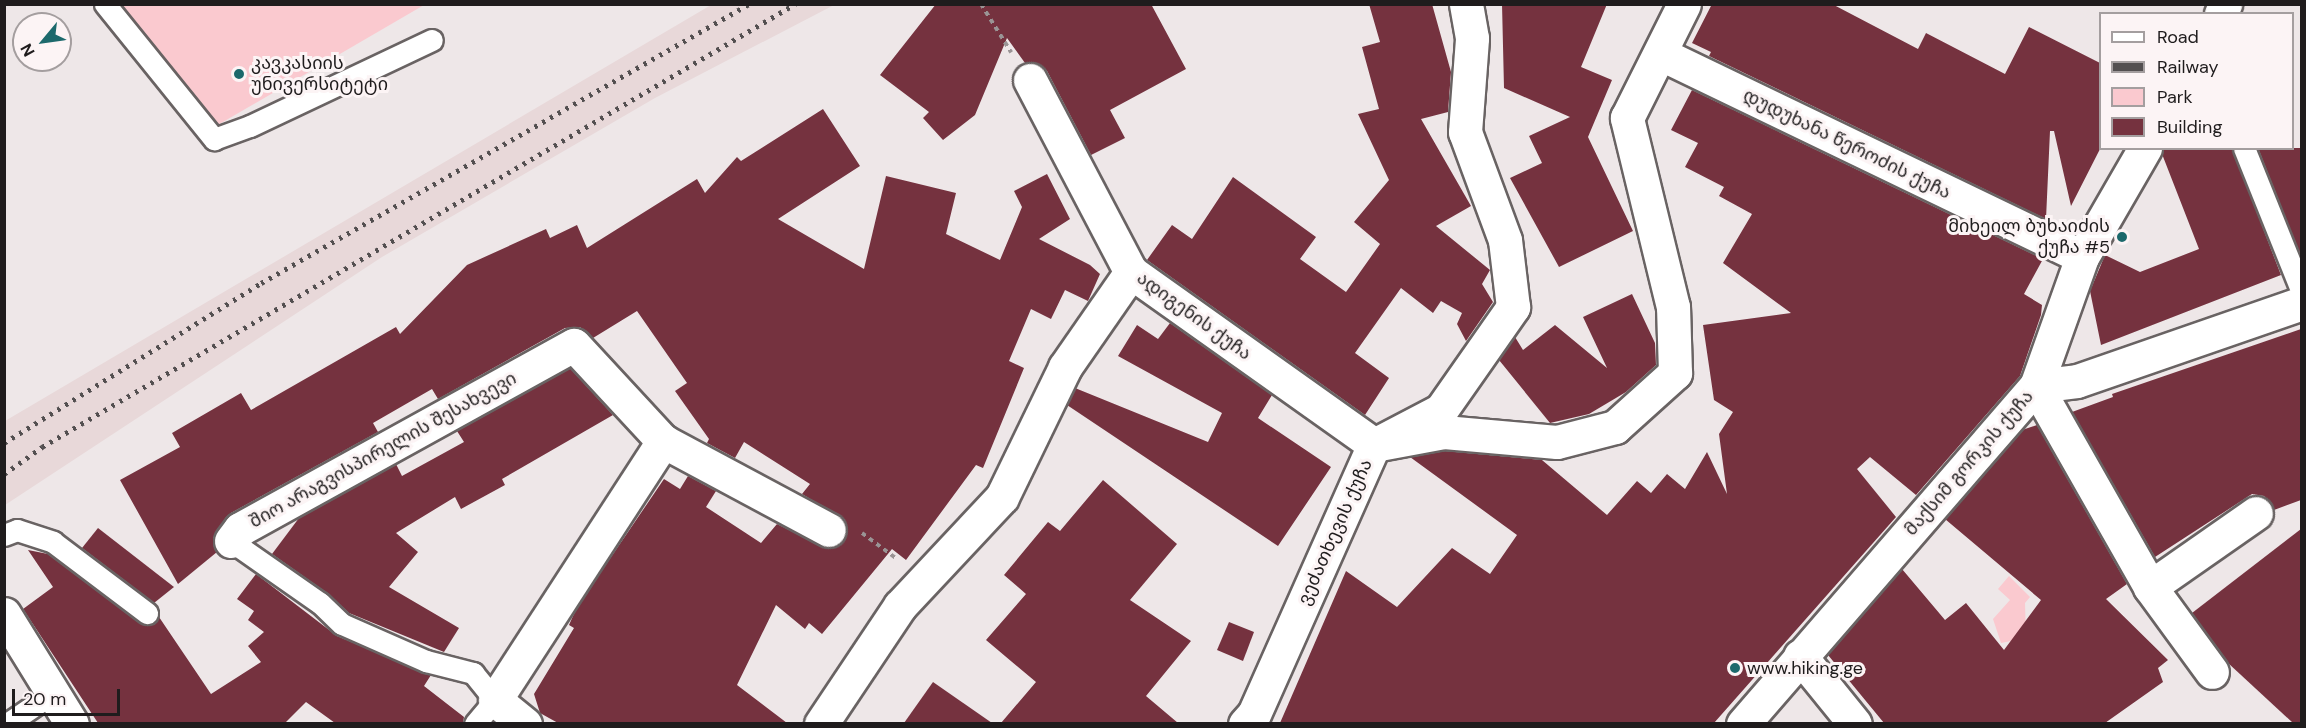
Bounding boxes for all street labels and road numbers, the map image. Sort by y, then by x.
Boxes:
street label: დუდუხანა წეროძის ქუჩა [1740,84,1954,204]
street label: ადიგენის ქუჩა [1133,267,1255,365]
street label: შიო არაგვისპირელის შესახვევი [246,367,520,533]
street label: მაქსიმ გორკის ქუჩა [1900,386,2038,540]
street label: ვეძათხევის ქუჩა [1293,456,1377,608]

